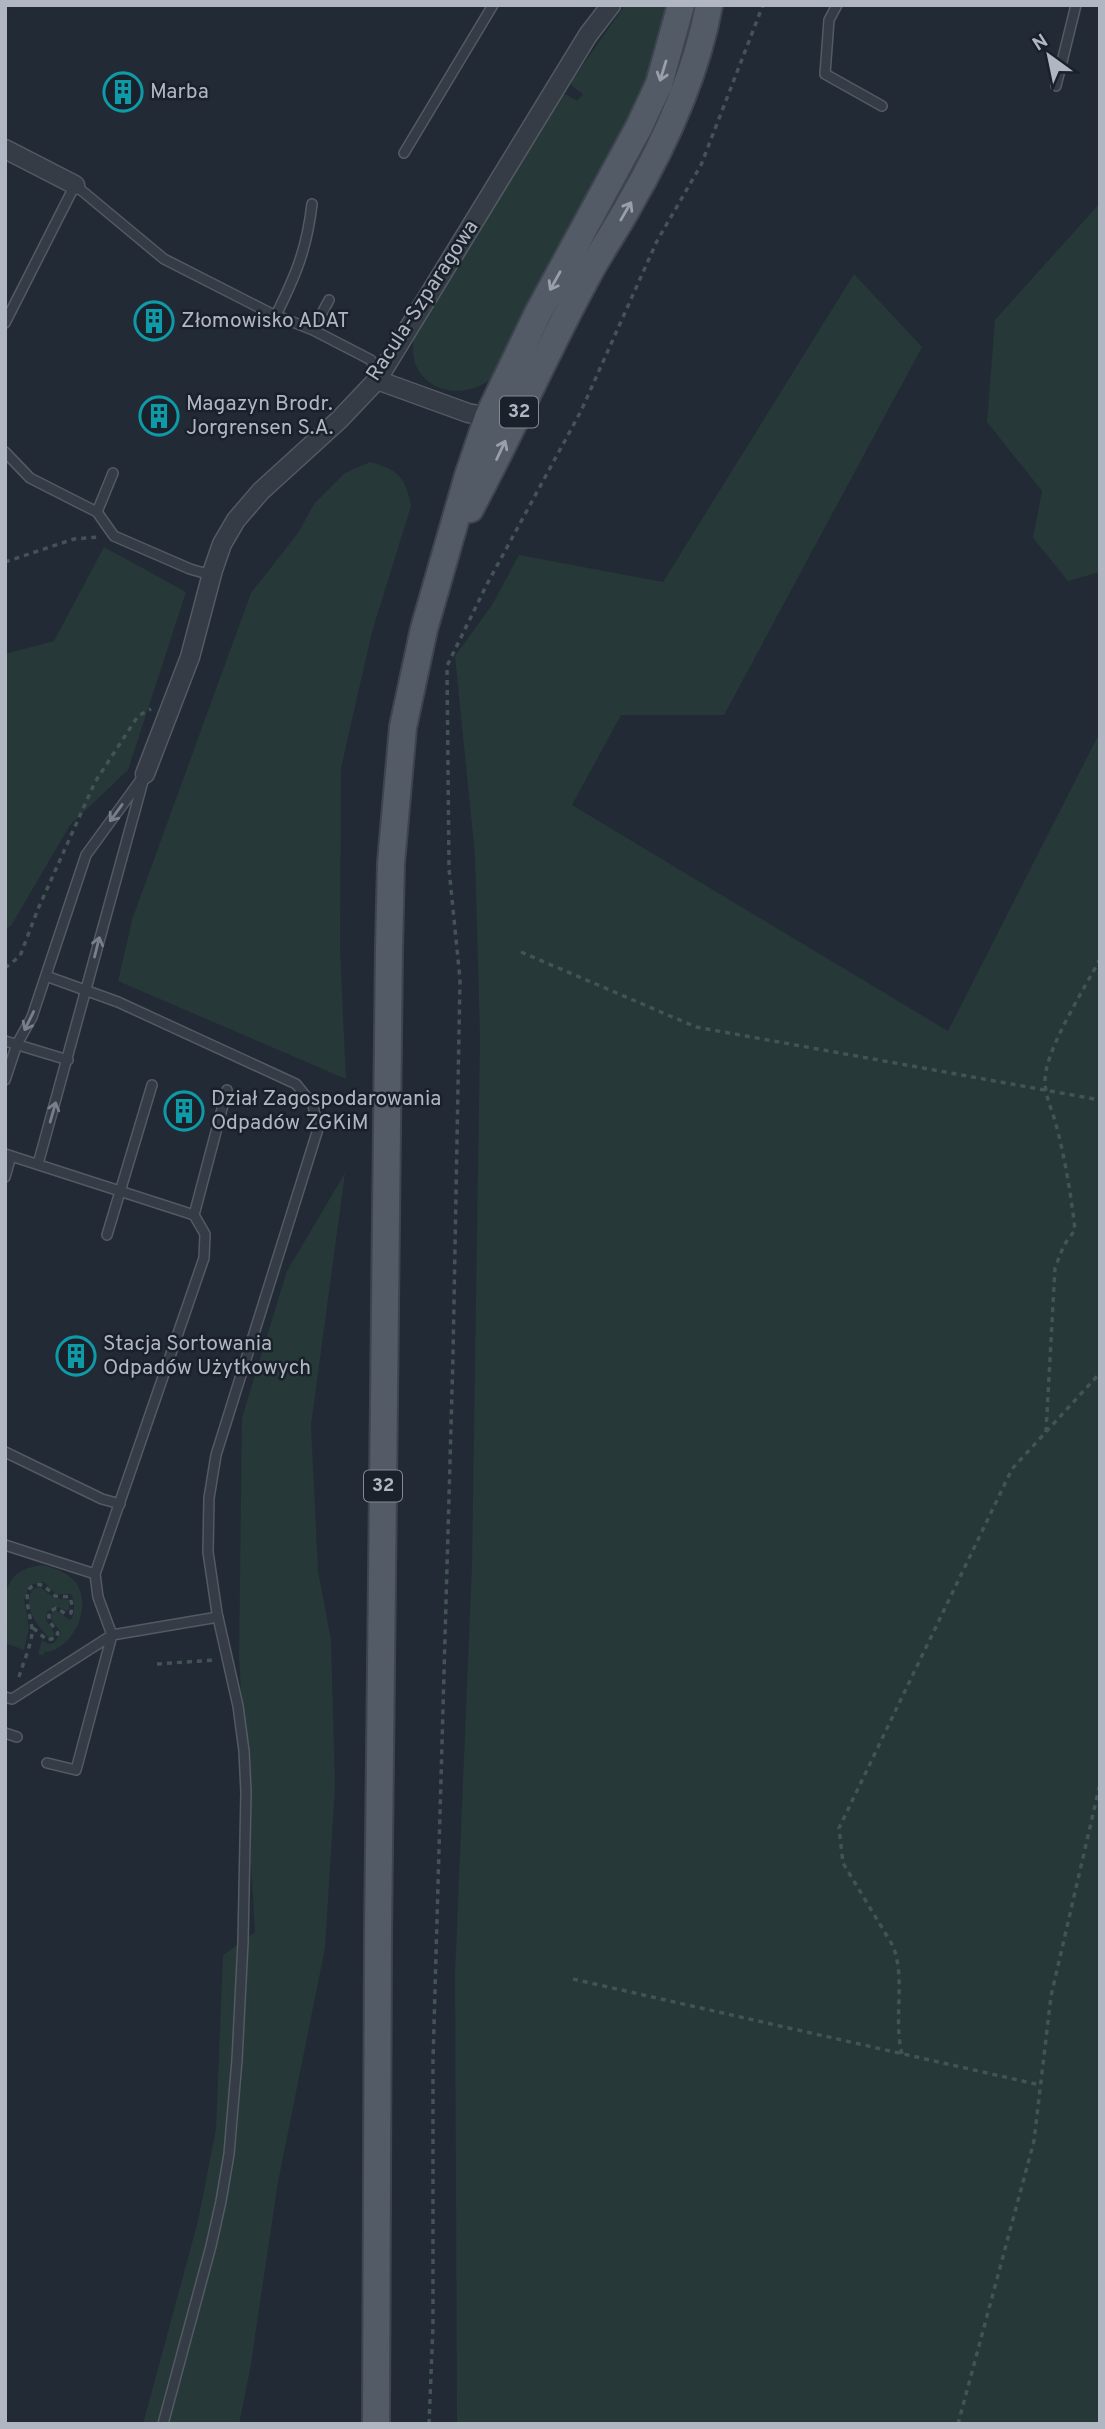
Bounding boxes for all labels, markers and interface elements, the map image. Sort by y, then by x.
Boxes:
north arrow [1014,21,1084,91]
text: N [1029,30,1053,57]
one-way arrow [655,60,668,82]
building icon: Marba [102,71,144,113]
place label: Marba [150,79,209,106]
one-way arrow [619,202,633,222]
street label: Racula-Szparagowa [361,215,485,387]
one-way arrow [548,270,562,291]
building icon: Złomowisko ADAT [133,300,175,342]
place label: Złomowisko ADAT [181,308,349,335]
place label: Magazyn Brodr. Jorgrensen S.A. [186,391,333,442]
building icon: Magazyn Brodr. Jorgrensen S.A. [138,395,180,437]
road number: 32 [500,396,538,428]
one-way arrow [494,440,508,461]
one-way arrow [109,804,124,823]
one-way arrow [91,936,104,959]
one-way arrow [22,1010,36,1031]
place label: Dział Zagospodarowania Odpadów ZGKiM [211,1086,441,1137]
building icon: Dział Zagospodarowania Odpadów ZGKiM [163,1090,205,1132]
one-way arrow [47,1102,60,1124]
place label: Stacja Sortowania Odpadów Użytkowych [103,1331,311,1382]
building icon: Stacja Sortowania Odpadów Użytkowych [55,1335,97,1377]
road number: 32 [364,1470,402,1502]

